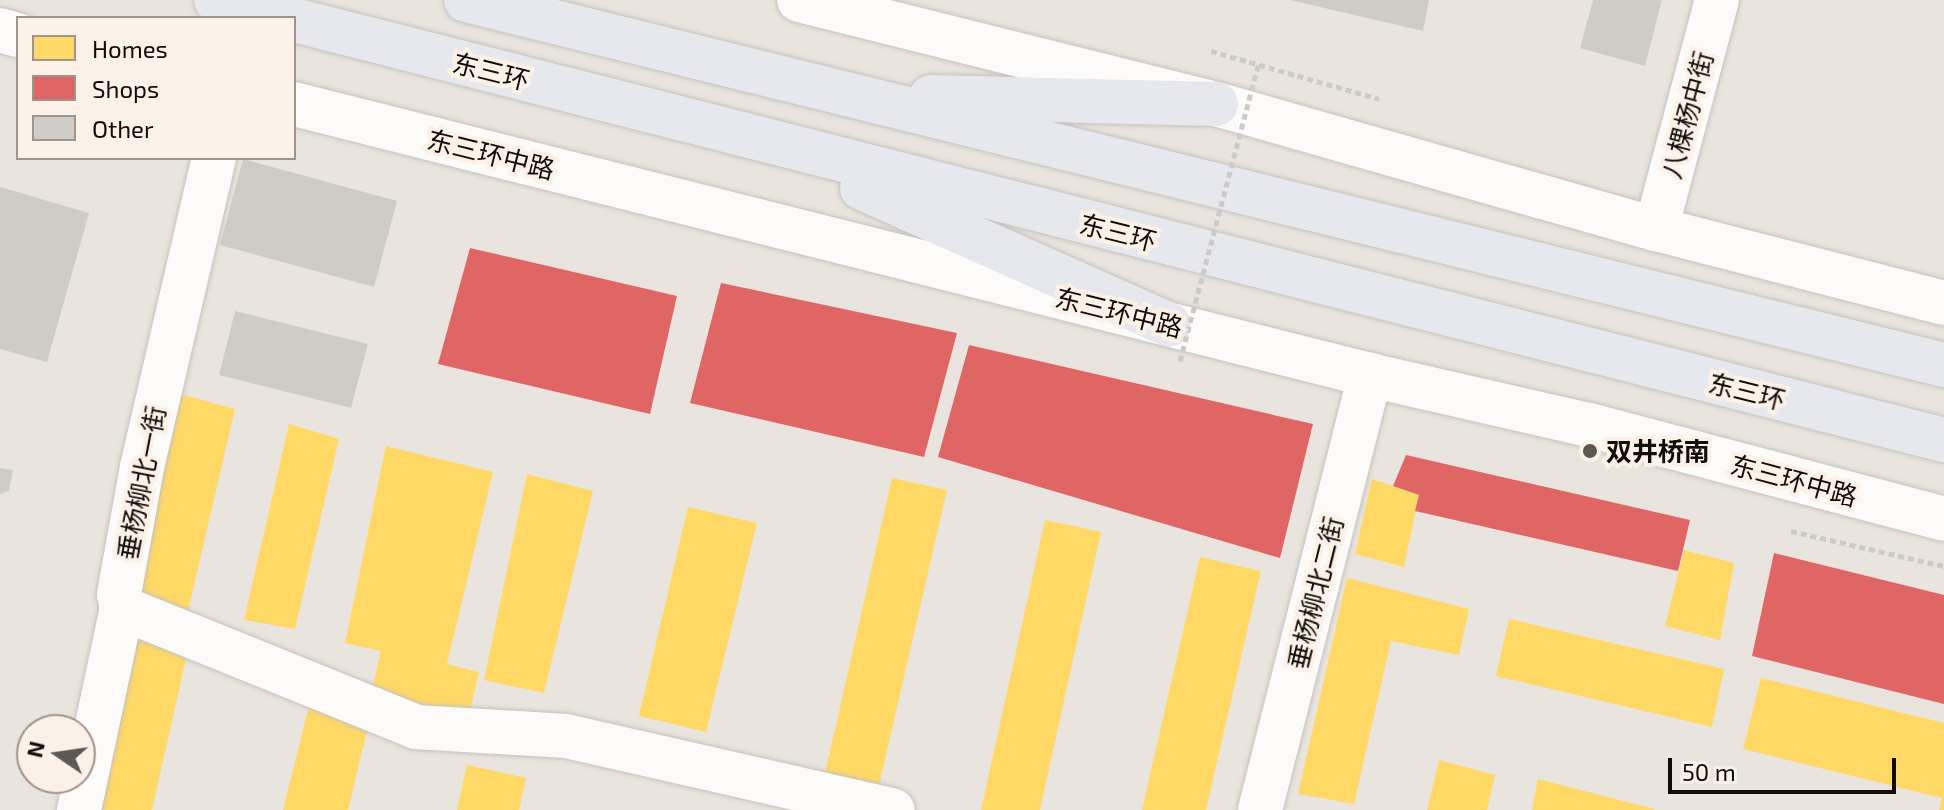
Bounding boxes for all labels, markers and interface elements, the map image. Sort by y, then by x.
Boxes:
legend [16,16,296,160]
text: Homes [92,34,168,63]
street label: 东三环 [449,46,533,96]
street label: 八棵杨中街 [1655,48,1719,182]
text: Shops [92,74,159,103]
text: Other [92,114,154,143]
street label: 东三环中路 [424,123,558,185]
street label: 东三环 [1076,207,1160,257]
street label: 东三环中路 [1052,281,1186,343]
street label: 东三环 [1705,366,1789,416]
street label: 垂杨柳北一街 [111,403,171,563]
place label: 双井桥南 [1606,435,1710,467]
marker: 双井桥南 [1581,442,1599,460]
street label: 东三环中路 [1727,448,1861,512]
street label: 垂杨柳北二街 [1281,514,1349,672]
north arrow [16,714,96,794]
text: N [20,738,49,760]
scale bar [1672,742,1900,792]
text: 50 m [1682,757,1736,786]

